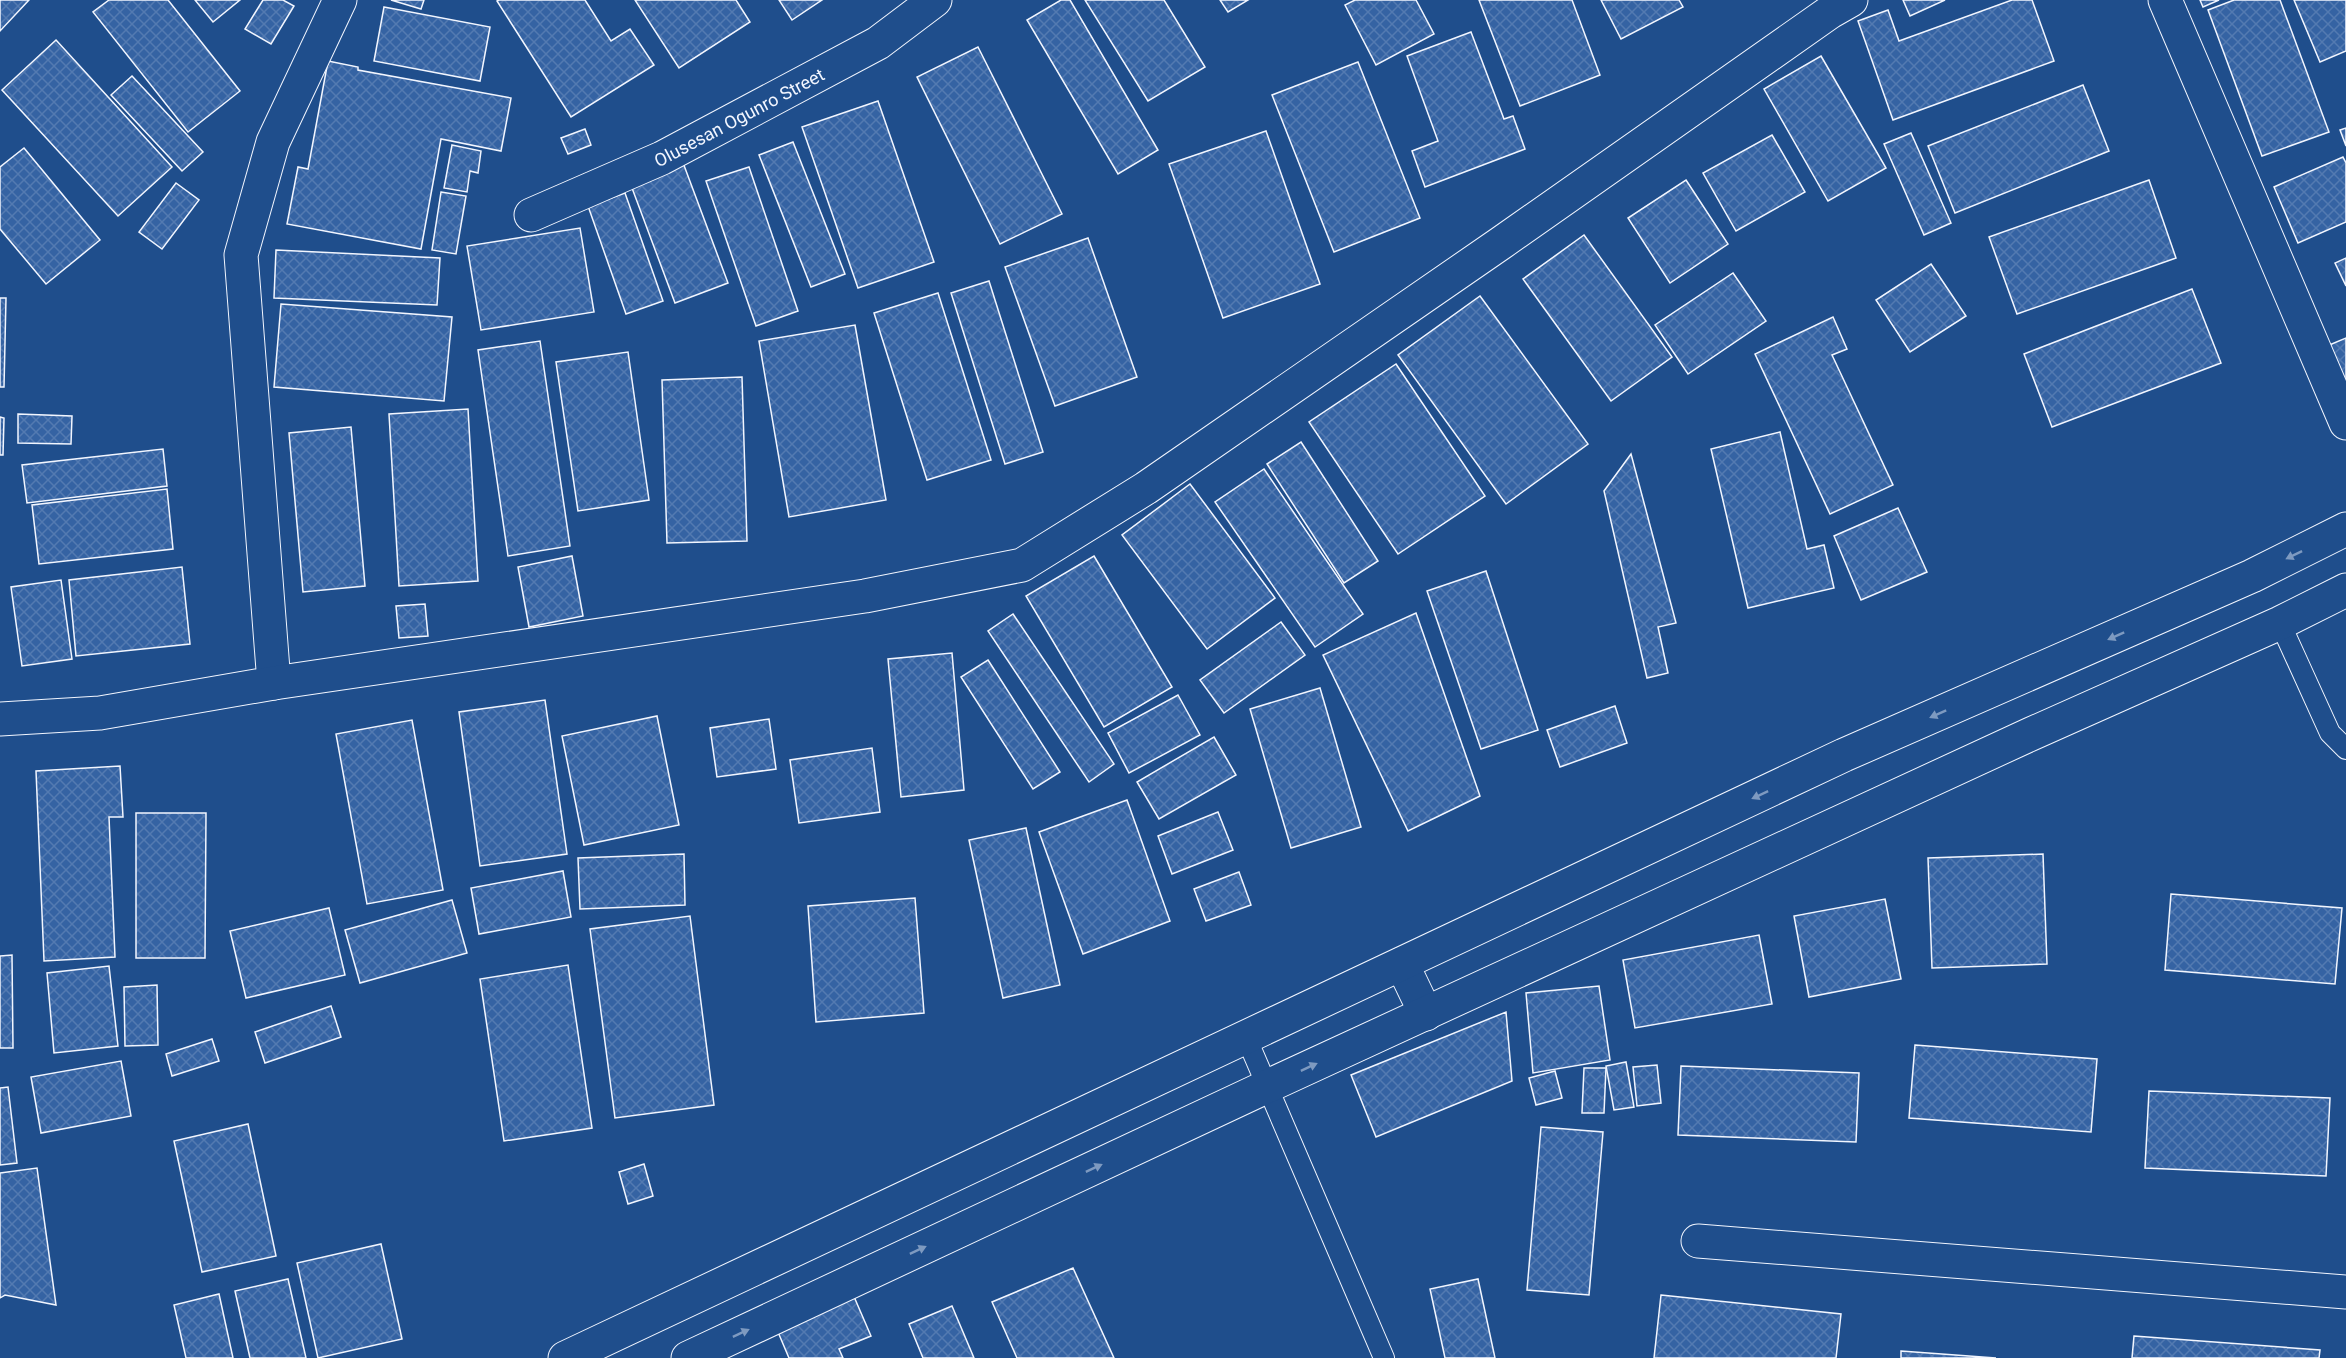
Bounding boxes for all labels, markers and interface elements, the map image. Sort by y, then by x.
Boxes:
street label: Olusesan Ogunro Street [651,63,828,171]
one-way arrow [2285,550,2302,560]
one-way arrow [2107,631,2125,641]
one-way arrow [1928,709,1946,719]
one-way arrow [1752,790,1769,799]
one-way arrow [1300,1063,1317,1072]
one-way arrow [1086,1163,1103,1172]
one-way arrow [909,1246,926,1255]
one-way arrow [733,1329,750,1338]

